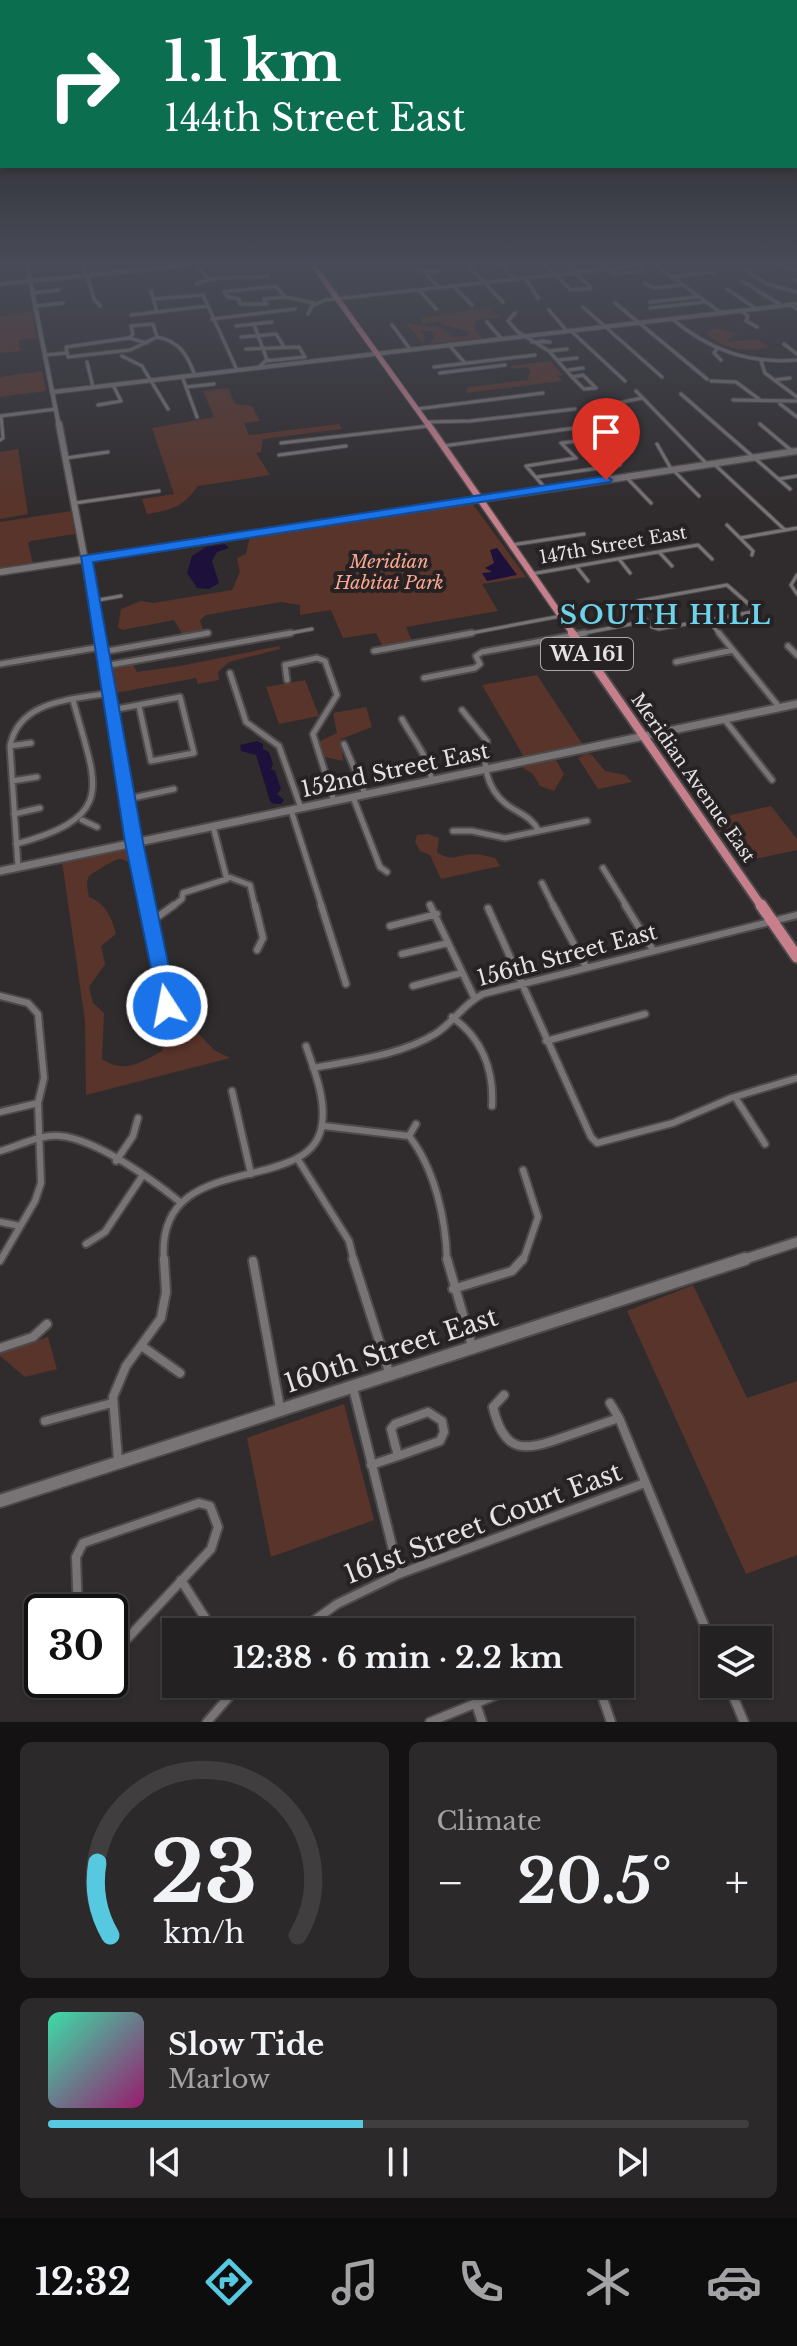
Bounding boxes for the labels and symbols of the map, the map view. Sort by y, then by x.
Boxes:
pin [572,398,640,480]
street label: 147th Street East [538,521,689,569]
park label: Meridian Habitat Park [333,551,444,594]
district label: SOUTH HILL [560,599,772,631]
road number: WA 161 [541,638,633,670]
street label: Meridian Avenue East [626,689,760,867]
street label: 152nd Street East [299,737,492,803]
street label: 156th Street East [474,918,661,992]
position arrow [125,964,209,1048]
street label: 160th Street East [280,1300,502,1400]
street label: 161st Street Court East [340,1455,626,1591]
speed limit sign: 30 [24,1594,128,1698]

